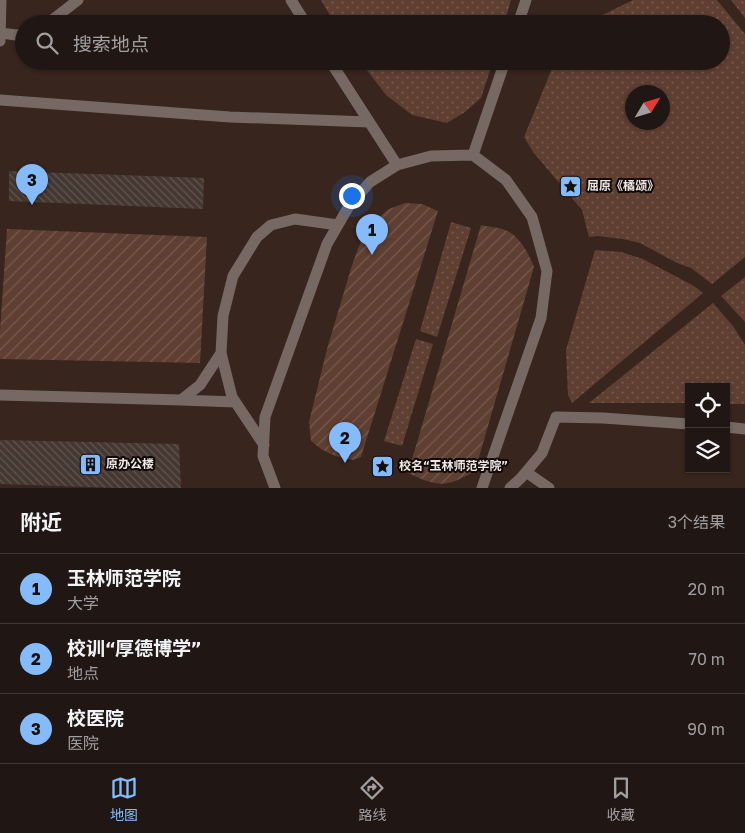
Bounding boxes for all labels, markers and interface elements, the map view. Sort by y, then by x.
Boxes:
search box [15,15,730,70]
icon: search [33,29,61,57]
text: 搜索地点 [73,32,149,55]
north arrow [625,85,670,130]
pin: 3 [16,164,48,205]
place icon: 屈原《橘颂》 [559,174,583,198]
place label: 屈原《橘颂》 [587,178,659,193]
your location [339,183,365,209]
pin: 1 [356,214,388,255]
map controls [685,383,730,473]
button: locate [685,383,730,428]
pin: 2 [329,422,361,463]
button: layers [685,428,730,473]
building icon: 原办公楼 [78,452,102,476]
place icon: 校名“玉林师范学院” [371,454,395,478]
place label: 原办公楼 [106,456,154,471]
place label: 校名“玉林师范学院” [399,458,508,473]
text: 附近 [20,509,62,535]
text: 3个结果 [668,512,725,532]
text: 玉林师范学院 [67,566,181,589]
text: 1 [32,579,40,599]
text: 20 m [688,579,725,599]
text: 大学 [67,593,99,613]
text: 校训“厚德博学” [67,636,202,659]
text: 2 [31,649,41,669]
text: 70 m [688,649,725,669]
text: 地点 [67,663,99,683]
text: 校医院 [67,706,124,729]
text: 3 [31,719,41,739]
text: 90 m [687,719,725,739]
text: 医院 [67,733,99,753]
tab: 地图 [110,774,138,824]
tab: 路线 [358,774,386,824]
tab: 收藏 [607,774,635,824]

